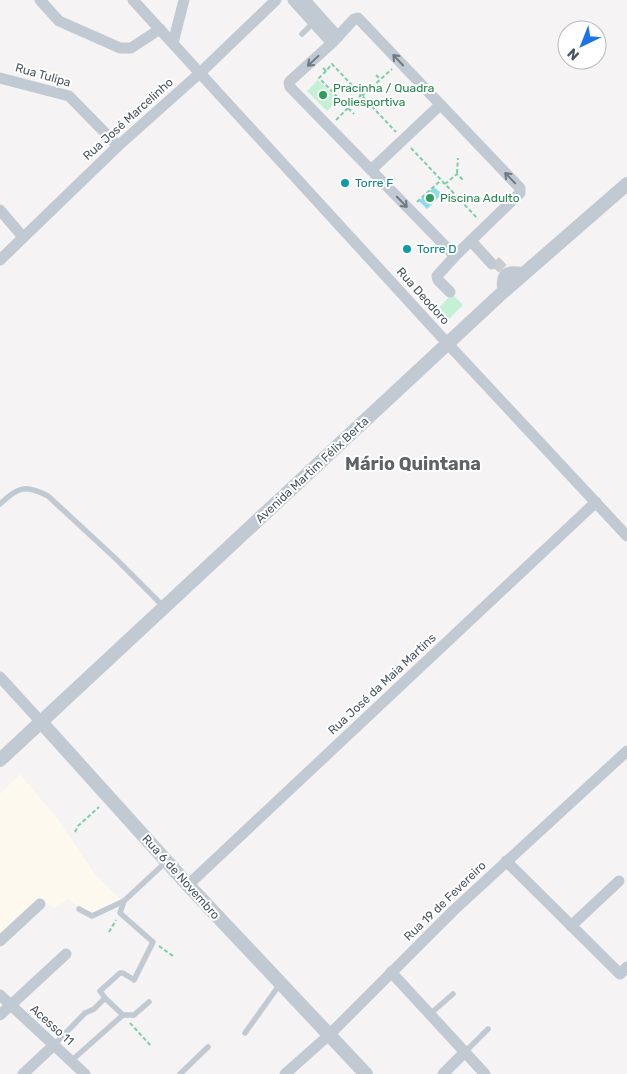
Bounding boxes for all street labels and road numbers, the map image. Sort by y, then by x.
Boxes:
street label: Rua Tulipa [14,60,72,90]
street label: Rua José Marcelinho [80,75,176,163]
street label: Rua Deodoro [394,265,452,327]
street label: Avenida Martim Félix Berta [253,414,371,526]
street label: Rua José da Maia Martins [325,630,439,738]
street label: Rua 6 de Novembro [139,832,223,922]
street label: Rua 19 de Fevereiro [401,858,489,944]
street label: Acesso 11 [27,1002,77,1048]

